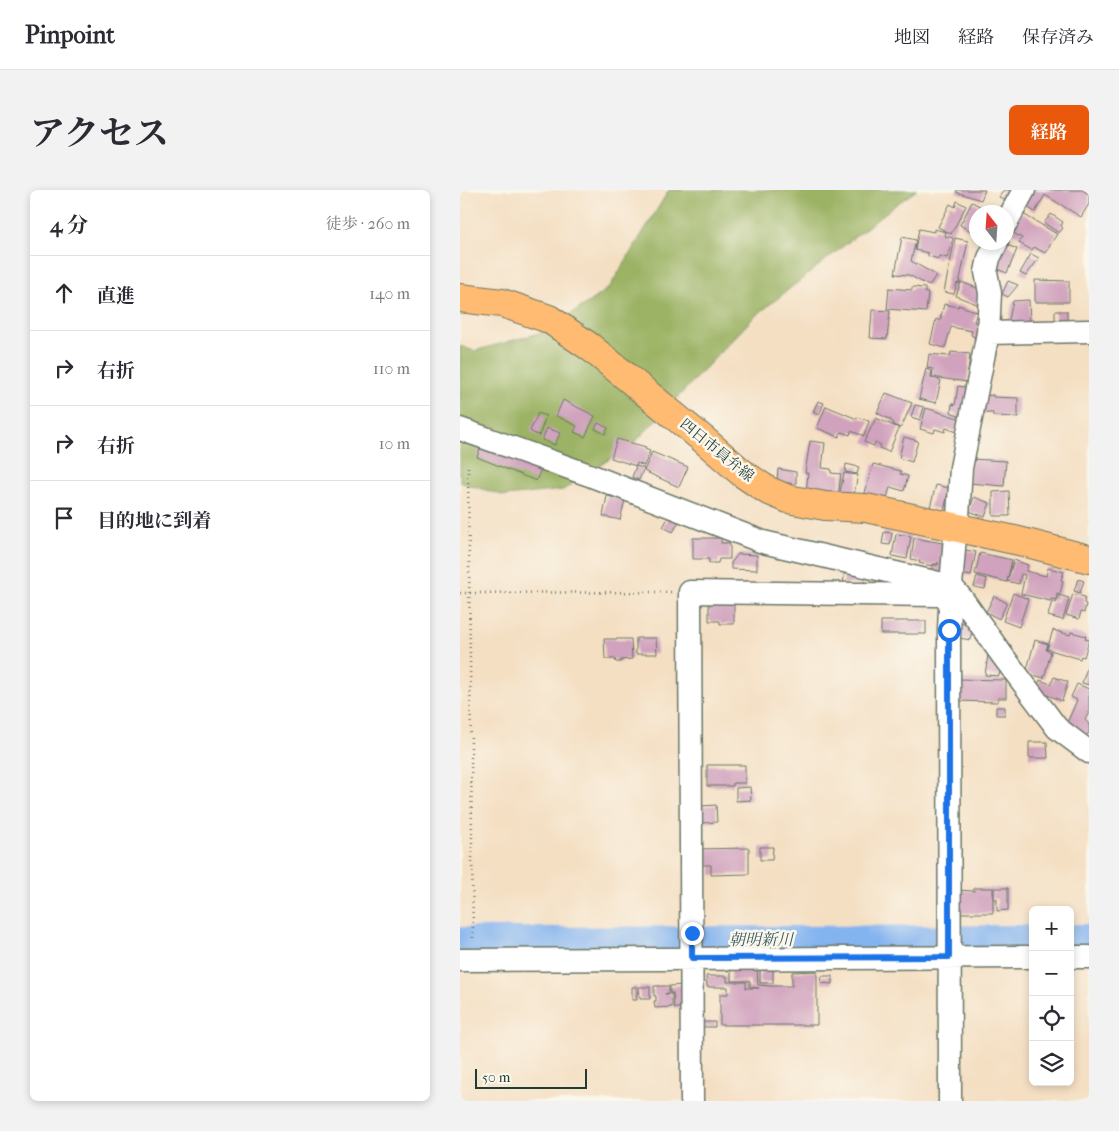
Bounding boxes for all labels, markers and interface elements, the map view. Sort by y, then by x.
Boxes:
text: Pinpoint [25,21,115,49]
text: 地図 [894,27,930,48]
text: 経路 [958,27,994,48]
text: 保存済み [1022,27,1094,48]
button: 経路 [1009,105,1089,155]
text: アクセス [30,113,169,154]
north arrow [969,205,1014,250]
text: 4 分 [50,213,88,237]
text: 徒歩 · 260 m [325,214,410,233]
icon: ahead [50,279,78,307]
text: 140 m [369,284,410,303]
text: 直進 [97,285,135,307]
icon: right [50,354,78,382]
text: 110 m [373,359,410,378]
text: 右折 [97,360,135,382]
street label: 四日市員弁線 [676,415,758,485]
icon: right [50,429,78,457]
text: 10 m [379,434,410,453]
text: 右折 [97,435,135,457]
icon: arrive [50,504,78,532]
text: 目的地に到着 [97,510,211,532]
route start [938,619,961,642]
map controls [1029,906,1074,1086]
button: + [1029,906,1074,951]
route end [681,922,704,945]
water label: 朝明新川 [729,930,795,949]
button: − [1029,951,1074,996]
button: locate [1029,996,1074,1041]
button: layers [1029,1041,1074,1086]
scale bar [475,1066,588,1089]
text: 50 m [482,1069,510,1086]

